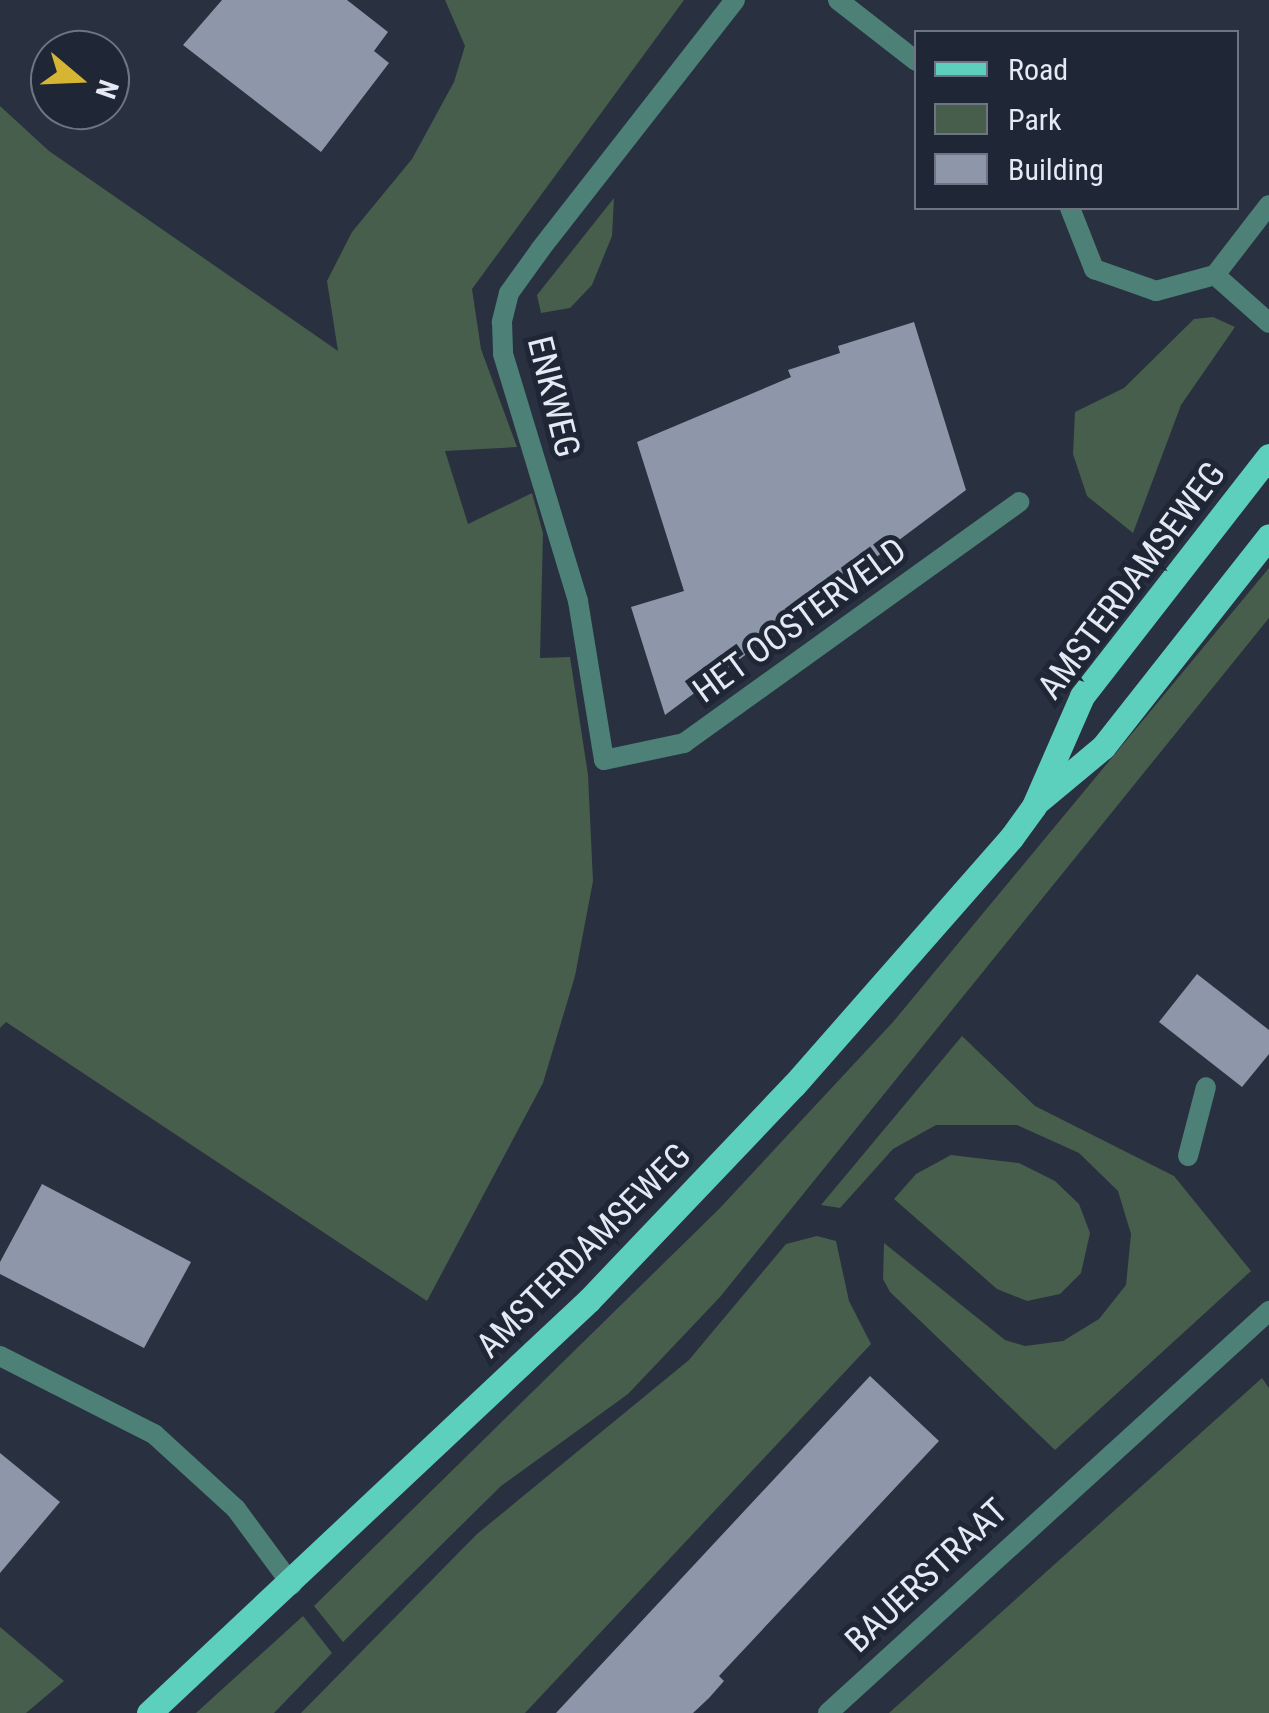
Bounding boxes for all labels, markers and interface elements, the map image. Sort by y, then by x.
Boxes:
north arrow [30,30,130,130]
legend [914,30,1239,210]
text: Road [1008,52,1068,87]
text: N [89,76,125,103]
text: Park [1008,102,1062,137]
text: Building [1008,152,1104,187]
street label: ENKWEG [518,332,588,462]
street label: AMSTERDAMSEWEG [1029,454,1235,708]
street label: HET OOSTERVELD [685,530,915,712]
street label: AMSTERDAMSEWEG [468,1135,700,1367]
street label: BAUERSTRAAT [837,1490,1017,1662]

